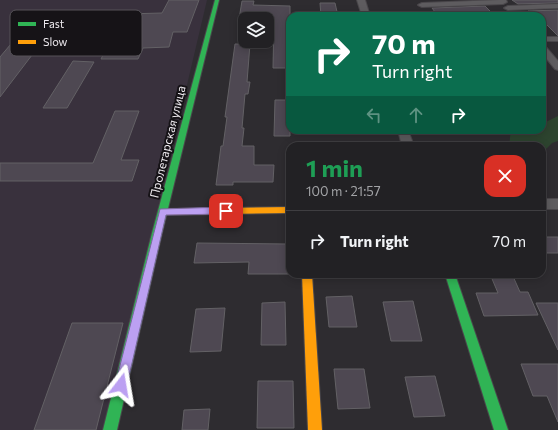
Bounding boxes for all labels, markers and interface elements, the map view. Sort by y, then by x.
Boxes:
legend [10,10,142,56]
map controls [238,12,274,48]
button: layers [238,12,274,48]
text: Fast [43,17,65,30]
text: 70 m [372,26,436,60]
icon: right [306,28,358,80]
text: Slow [43,35,68,48]
text: Turn right [372,60,452,82]
street label: Пролетарская улица [146,84,188,199]
icon: left [363,104,385,126]
icon: ahead [405,104,427,126]
icon: right [447,104,469,126]
text: 1 min [306,153,363,182]
button: close [484,155,526,197]
text: 100 m · 21:57 [306,183,381,199]
pin [209,194,243,228]
icon: arrive [215,200,237,222]
icon: right [306,230,328,252]
text: Turn right [340,232,409,250]
text: 70 m [492,232,526,250]
position arrow [100,364,142,406]

